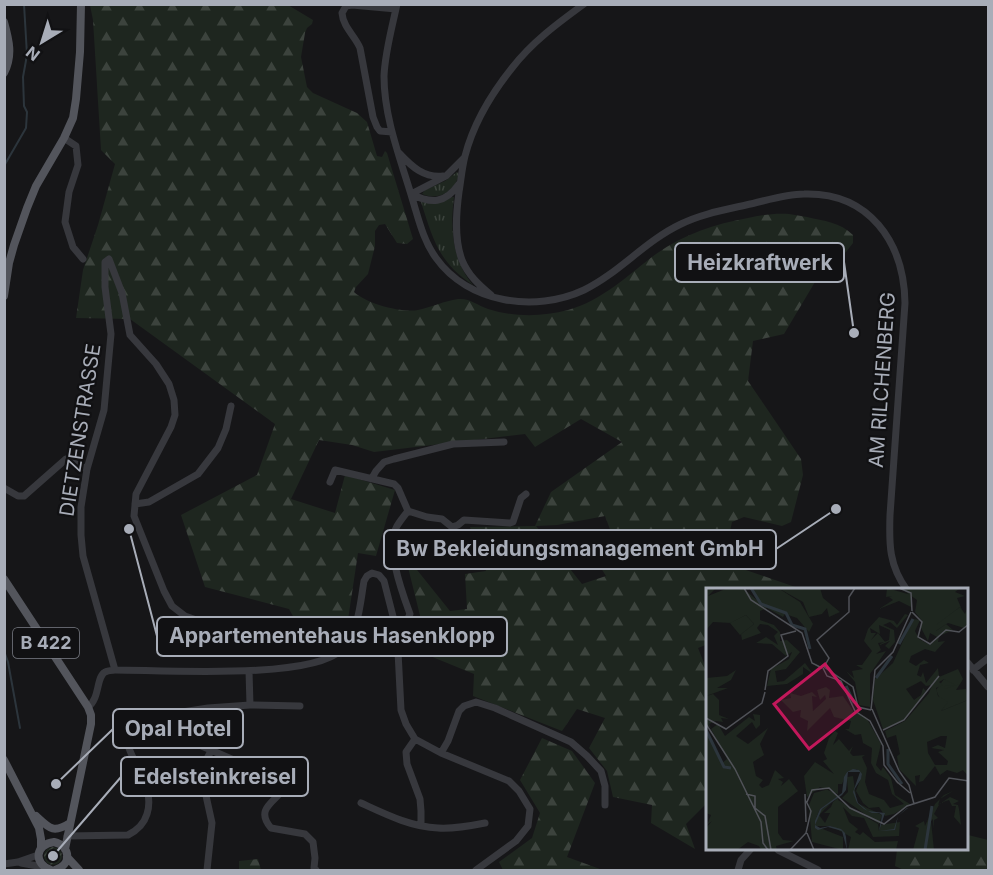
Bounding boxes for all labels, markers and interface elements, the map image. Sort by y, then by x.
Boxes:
north arrow [12,12,72,72]
text: N [22,42,44,65]
callout: Heizkraftwerk [675,243,844,282]
text: Heizkraftwerk [687,250,833,275]
street label: AM RILCHENBERG [864,291,900,469]
street label: DIETZENSTRASSE [54,342,106,518]
callout: Bw Bekleidungsmanagement GmbH [384,530,776,569]
text: Bw Bekleidungsmanagement GmbH [396,536,764,561]
inset map [706,588,969,851]
callout: Appartementehaus Hasenklopp [157,617,507,656]
text: Appartementehaus Hasenklopp [169,623,495,648]
road number: B 422 [13,628,79,658]
callout: Opal Hotel [113,709,243,748]
text: Opal Hotel [125,716,231,741]
callout: Edelsteinkreisel [121,757,308,796]
text: Edelsteinkreisel [133,764,297,789]

